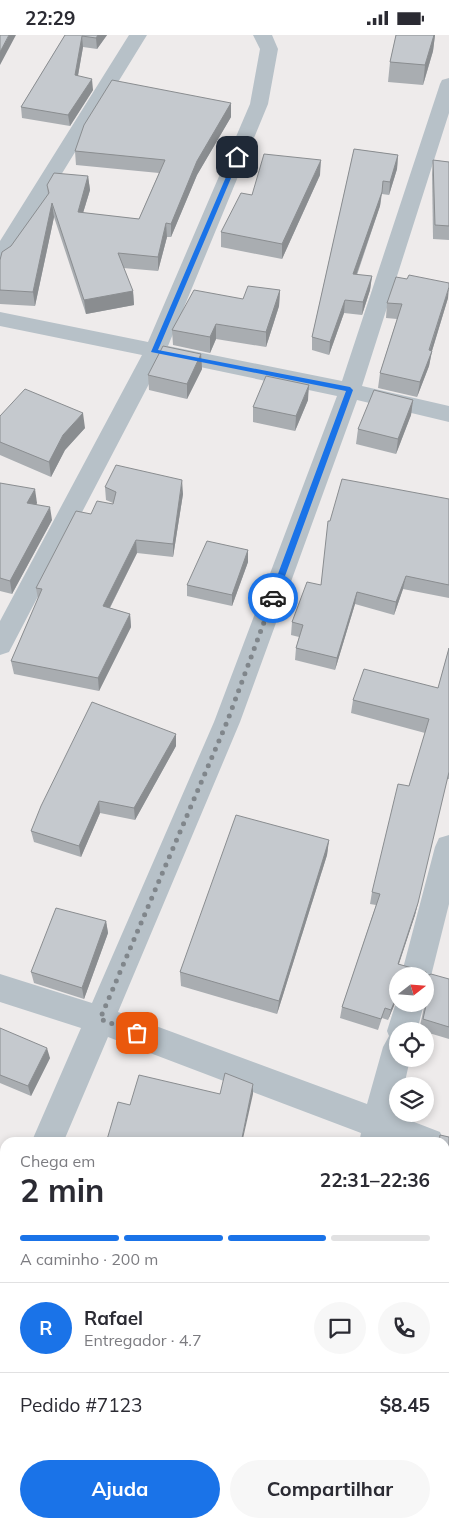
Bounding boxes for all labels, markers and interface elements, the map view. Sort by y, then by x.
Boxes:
text: 22:29 [25,6,75,30]
pin [216,136,258,178]
icon: home [223,143,251,171]
courier [248,573,298,623]
icon: car [259,584,287,612]
north arrow [389,967,434,1013]
map controls [389,967,434,1122]
pin [116,1012,158,1054]
icon: bag [123,1019,151,1047]
button: locate [389,1022,434,1067]
button: layers [389,1077,434,1122]
text: Chega em [20,1151,95,1171]
text: 22:31–22:36 [320,1168,430,1192]
text: 2 min [20,1170,104,1210]
text: A caminho · 200 m [20,1249,158,1269]
button: chat [314,1302,366,1354]
button: phone [378,1302,430,1354]
text: Rafael [84,1306,143,1330]
text: R [39,1316,53,1340]
text: Entregador · 4.7 [84,1330,201,1350]
text: Pedido #7123 [20,1393,142,1417]
text: $8.45 [380,1393,430,1417]
button: Ajuda [20,1460,220,1518]
button: Compartilhar [230,1460,430,1518]

